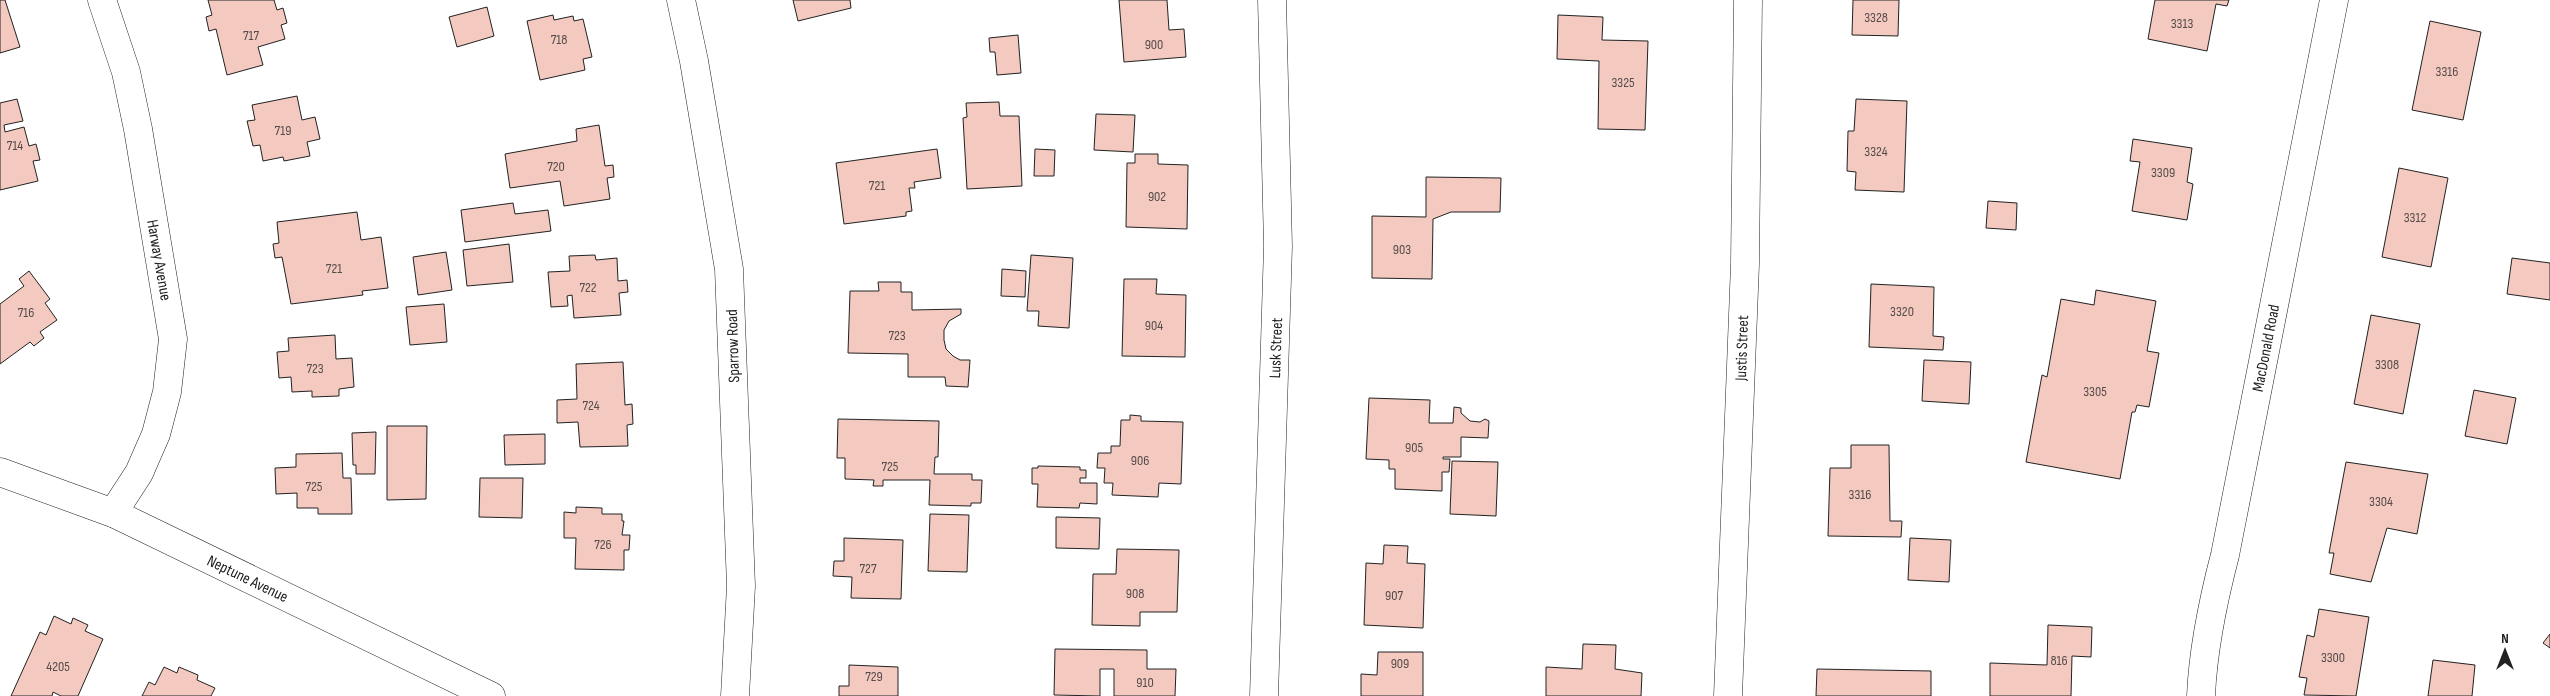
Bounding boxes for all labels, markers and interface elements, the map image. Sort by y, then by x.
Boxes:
house number: 3328 [1864,9,1888,26]
house number: 3313 [2171,15,2193,32]
house number: 717 [243,27,259,44]
house number: 718 [551,31,567,48]
house number: 900 [1145,36,1163,53]
house number: 3316 [2436,63,2458,80]
house number: 3325 [1611,74,1635,91]
house number: 719 [275,122,291,139]
house number: 714 [7,137,23,154]
house number: 3324 [1864,143,1888,160]
house number: 720 [547,158,565,175]
house number: 3309 [2151,164,2175,181]
house number: 721 [869,177,885,194]
house number: 902 [1148,188,1166,205]
house number: 3312 [2404,209,2427,226]
street label: Harway Avenue [142,218,175,302]
house number: 903 [1393,241,1411,258]
house number: 721 [326,260,342,277]
house number: 722 [579,279,597,296]
house number: 3320 [1890,303,1914,320]
street label: MacDonald Road [2249,303,2284,394]
house number: 716 [18,304,34,321]
street label: Sparrow Road [723,309,744,383]
street label: Justis Street [1732,315,1753,382]
house number: 904 [1145,317,1163,334]
street label: Lusk Street [1266,317,1287,379]
house number: 723 [888,327,906,344]
house number: 3308 [2375,356,2399,373]
house number: 723 [306,360,324,377]
house number: 3305 [2083,383,2107,400]
house number: 724 [582,397,600,414]
house number: 905 [1405,439,1423,456]
house number: 906 [1131,452,1149,469]
house number: 725 [882,458,899,475]
house number: 725 [306,478,323,495]
house number: 3316 [1849,486,1871,503]
house number: 3304 [2369,493,2393,510]
house number: 726 [594,536,612,553]
street label: Neptune Avenue [204,552,291,607]
house number: 727 [860,560,877,577]
house number: 908 [1126,585,1144,602]
house number: 907 [1385,587,1403,604]
north arrow [2480,626,2530,676]
text: N [2501,630,2509,647]
house number: 3300 [2321,649,2345,666]
house number: 816 [2050,652,2068,669]
house number: 909 [1391,655,1409,672]
house number: 4205 [46,658,70,675]
house number: 729 [865,668,883,685]
house number: 910 [1136,674,1154,691]

